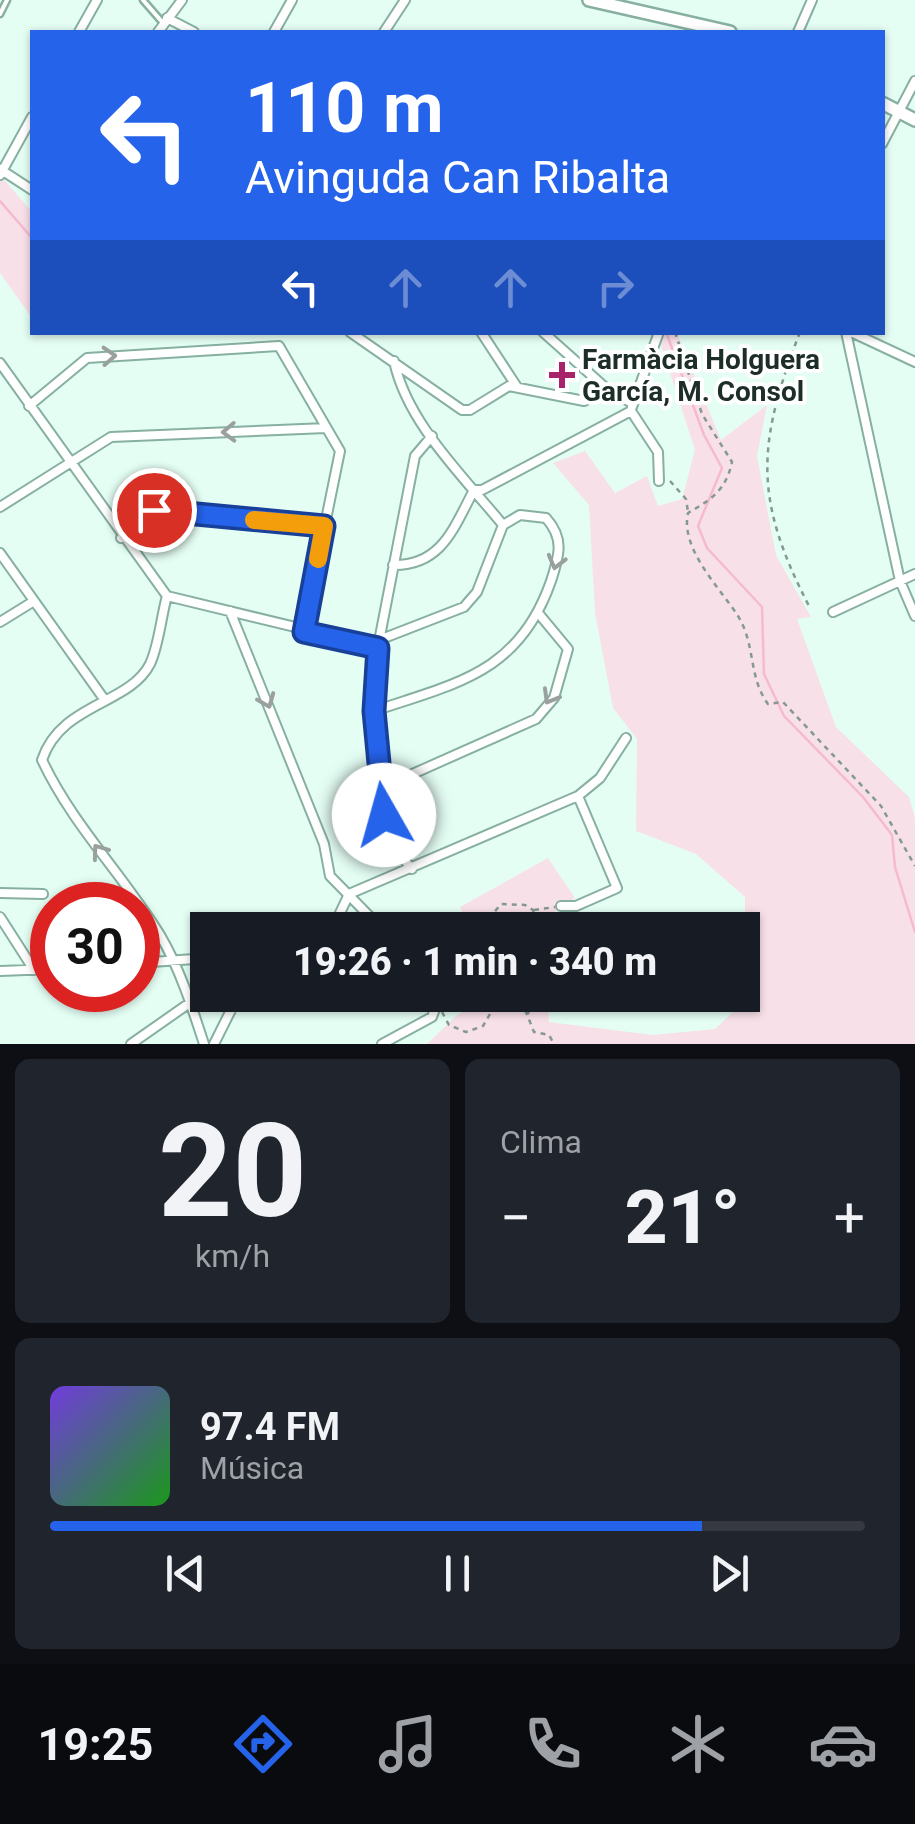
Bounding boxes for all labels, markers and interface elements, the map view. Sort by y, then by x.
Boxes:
text: 110 m [245,67,444,149]
icon: left [80,70,210,200]
text: Avinguda Can Ribalta [245,151,670,204]
icon: left [273,260,328,315]
icon: ahead [378,260,433,315]
icon: ahead [483,260,538,315]
icon: right [588,260,643,315]
place label: Farmàcia Holguera García, M. Consol [582,343,820,408]
one-way arrow [101,346,117,367]
marker: Farmàcia Holguera García, M. Consol [551,364,573,386]
one-way arrow [221,421,237,442]
pin [112,468,197,553]
icon: arrive [127,483,182,538]
one-way arrow [546,553,567,571]
one-way arrow [543,687,563,705]
one-way arrow [255,692,275,709]
position arrow [332,763,436,867]
one-way arrow [93,844,111,862]
speed limit sign: 30 [30,882,160,1012]
text: 19:26 · 1 min · 340 m [293,940,657,984]
text: 20 [158,1095,307,1248]
text: Clima [500,1123,582,1161]
text: 21° [625,1173,741,1261]
text: − [500,1186,531,1250]
text: + [834,1186,865,1250]
text: km/h [195,1237,270,1275]
text: 97.4 FM [200,1405,340,1449]
text: Música [200,1449,304,1487]
icon: previous [158,1546,213,1601]
icon: pause [430,1546,485,1601]
icon: next [702,1546,757,1601]
icon: directions [228,1709,298,1779]
icon: music [373,1709,443,1779]
icon: phone [518,1709,588,1779]
icon: climate [663,1709,733,1779]
icon: car [808,1709,878,1779]
text: 19:25 [37,1718,153,1771]

